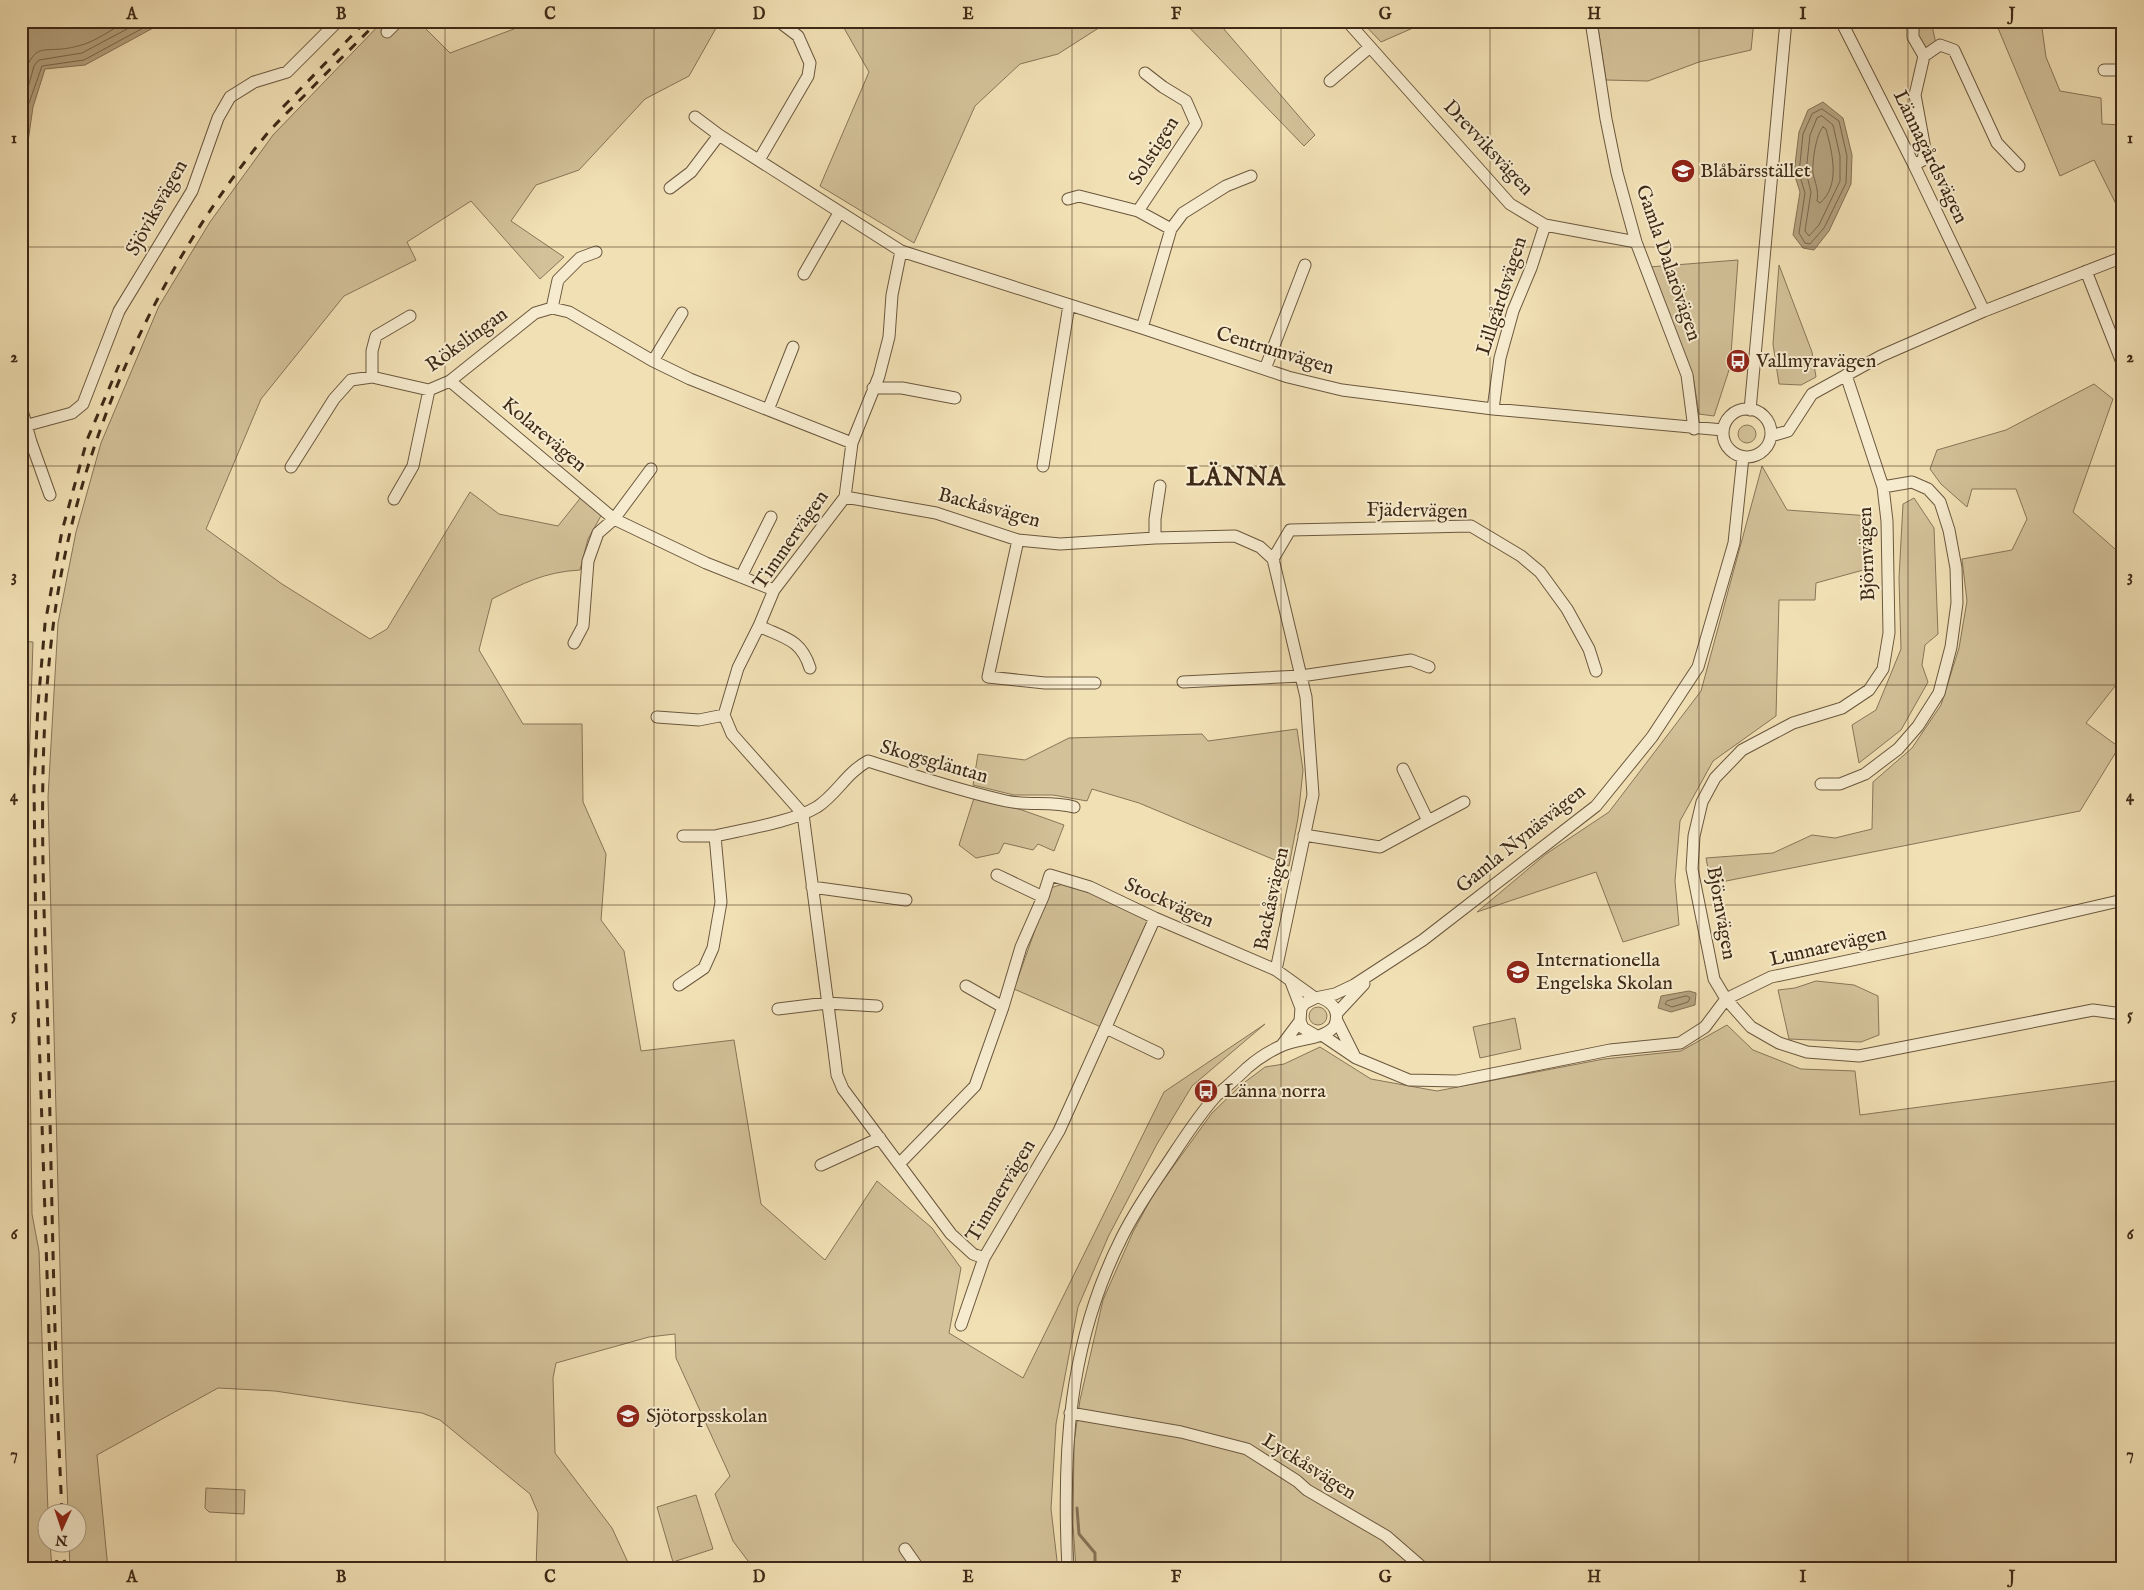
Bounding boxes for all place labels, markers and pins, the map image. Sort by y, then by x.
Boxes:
school or university icon: Blåbärsstället [1670,158,1696,184]
place label: Blåbärsstället [1700,159,1811,184]
bus stop icon: Vallmyravägen [1725,348,1751,374]
place label: Vallmyravägen [1755,349,1877,374]
place label: Internationella Engelska Skolan [1536,948,1673,996]
school or university icon: Internationella Engelska Skolan [1505,959,1531,985]
bus stop icon: Länna norra [1193,1078,1219,1104]
place label: Länna norra [1224,1079,1326,1104]
school or university icon: Sjötorpsskolan [615,1403,641,1429]
place label: Sjötorpsskolan [646,1404,768,1429]

